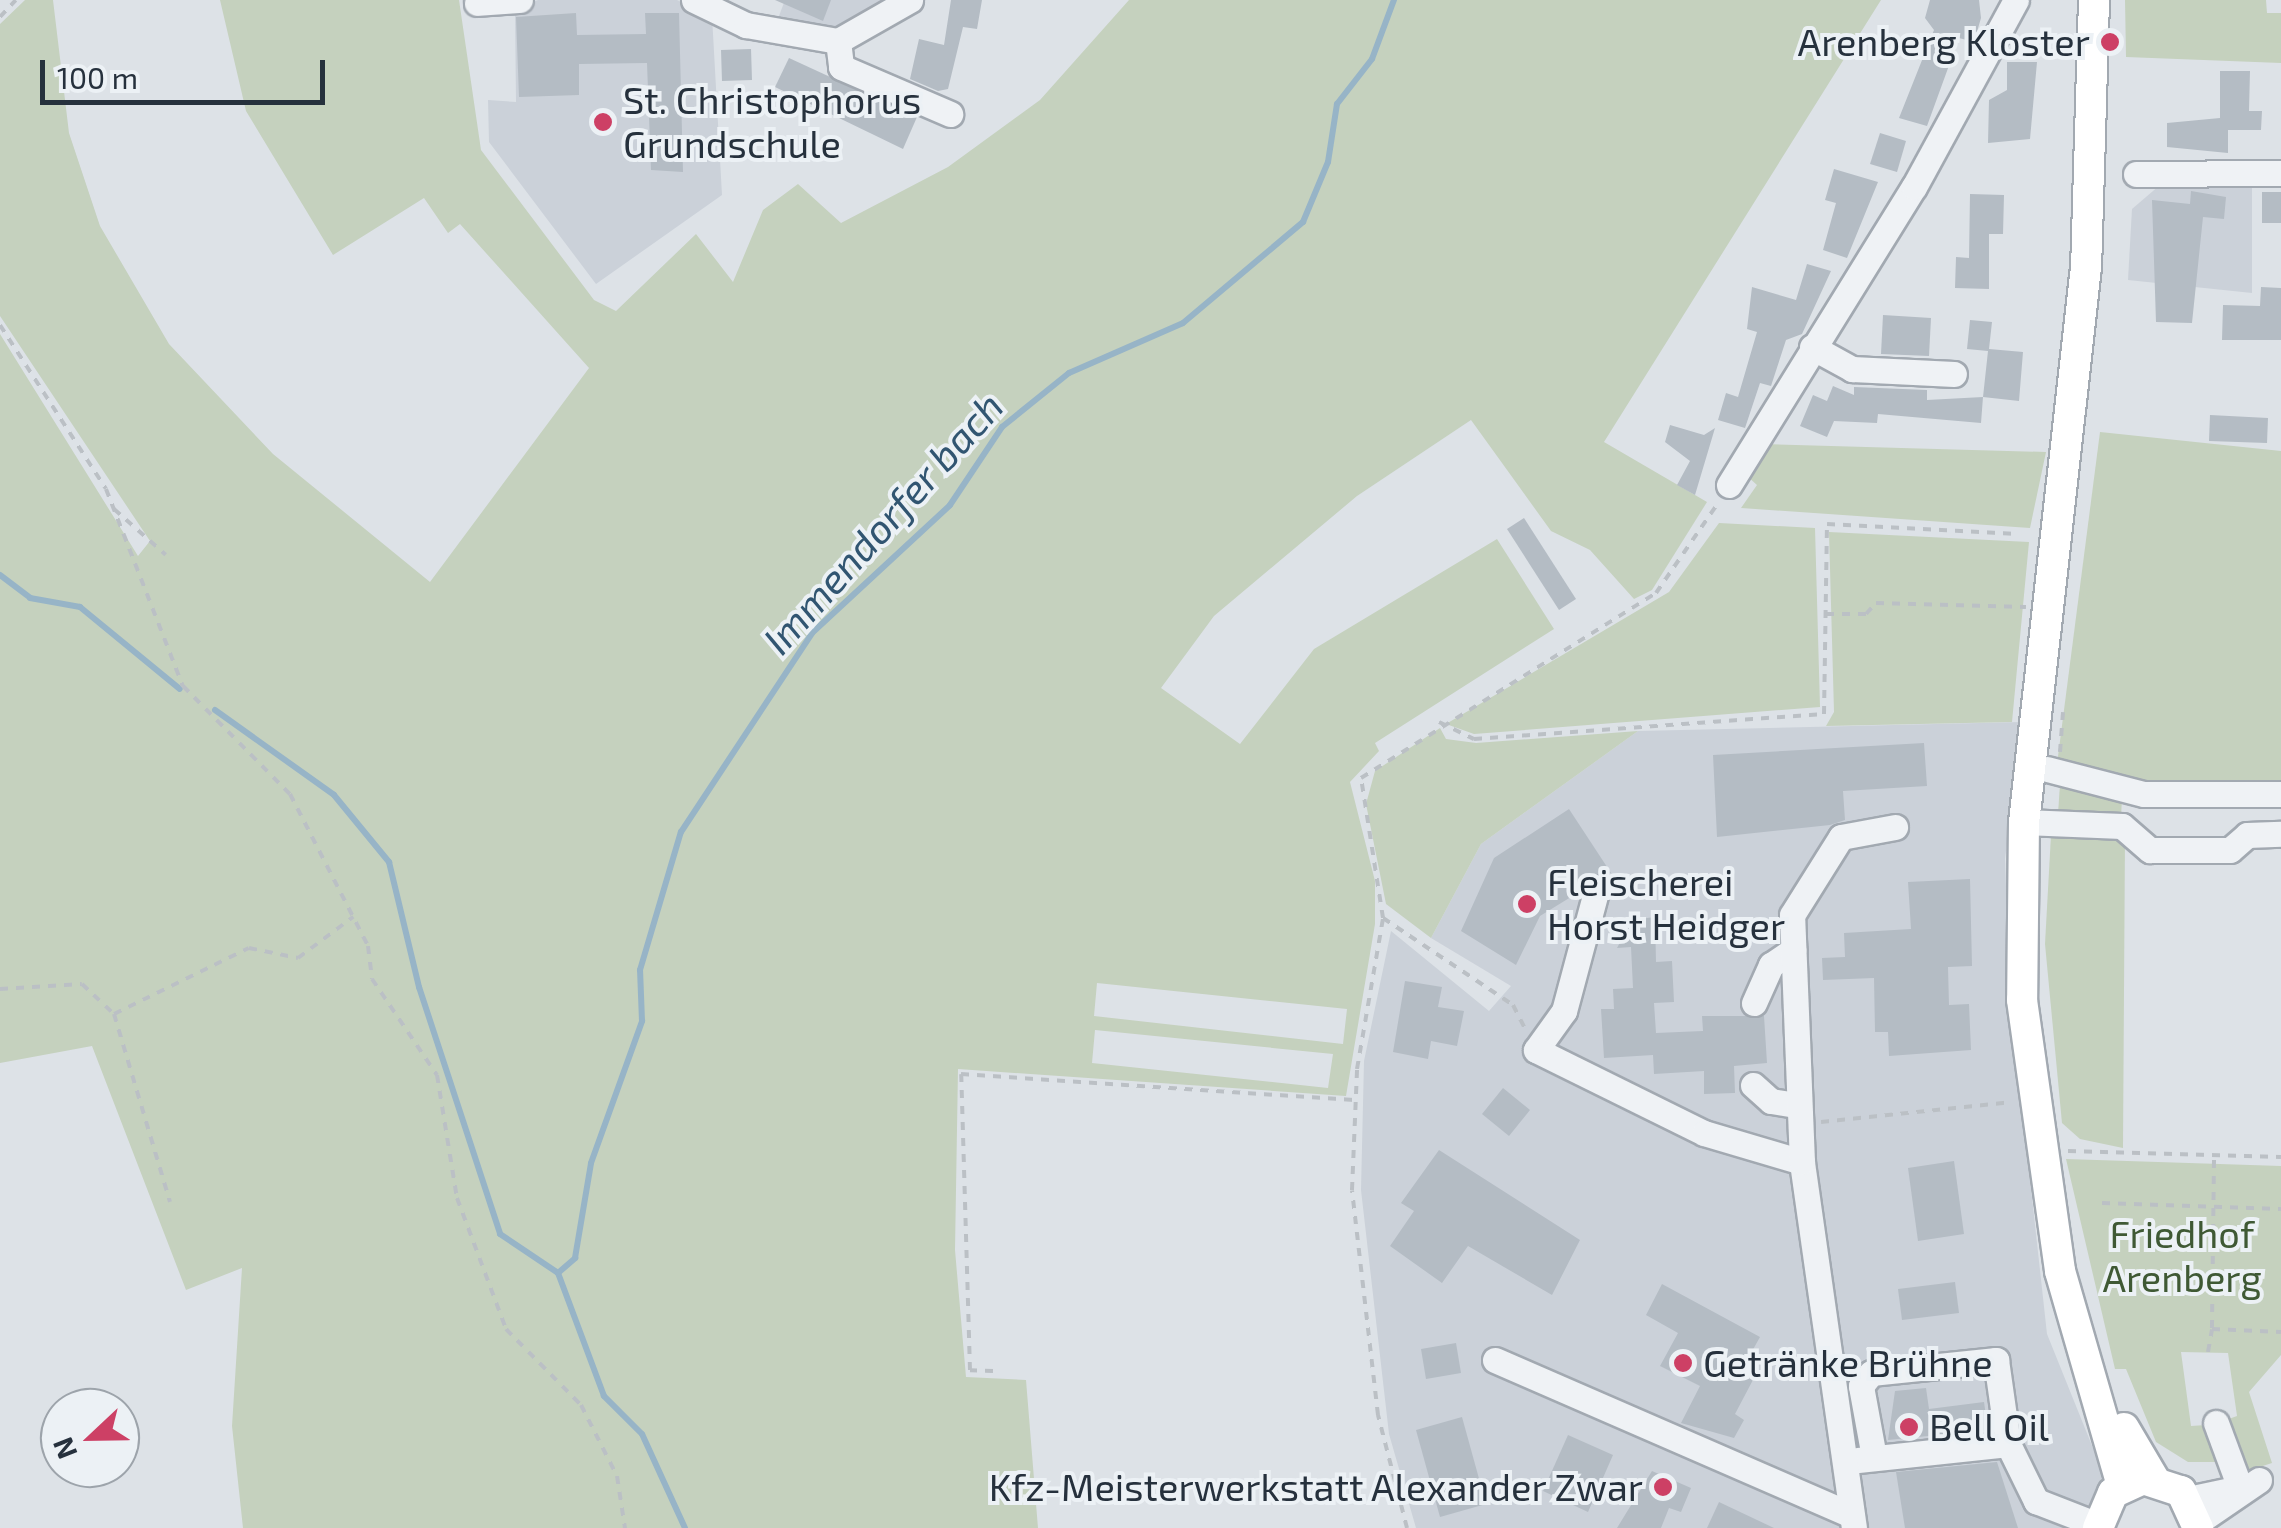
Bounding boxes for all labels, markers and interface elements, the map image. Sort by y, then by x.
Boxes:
place label: Arenberg Kloster [1798,19,2090,65]
marker: Arenberg Kloster [2099,31,2121,53]
scale bar [45,40,330,102]
text: 100 m [57,59,138,95]
place label: St. Christophorus Grundschule [623,77,921,166]
marker: St. Christophorus Grundschule [592,111,614,133]
water label: Immendorfer bach [752,381,1012,663]
place label: Fleischerei Horst Heidger [1547,859,1785,948]
marker: Fleischerei Horst Heidger [1516,893,1538,915]
park label: Friedhof Arenberg [2102,1211,2262,1300]
place label: Getränke Brühne [1703,1340,1993,1386]
marker: Getränke Brühne [1672,1352,1694,1374]
north arrow [40,1388,140,1488]
place label: Bell Oil [1929,1404,2050,1450]
marker: Bell Oil [1898,1416,1920,1438]
text: N [44,1433,84,1464]
place label: Kfz-Meisterwerkstatt Alexander Zwar [987,1464,1643,1510]
marker: Kfz-Meisterwerkstatt Alexander Zwar [1652,1476,1674,1498]

